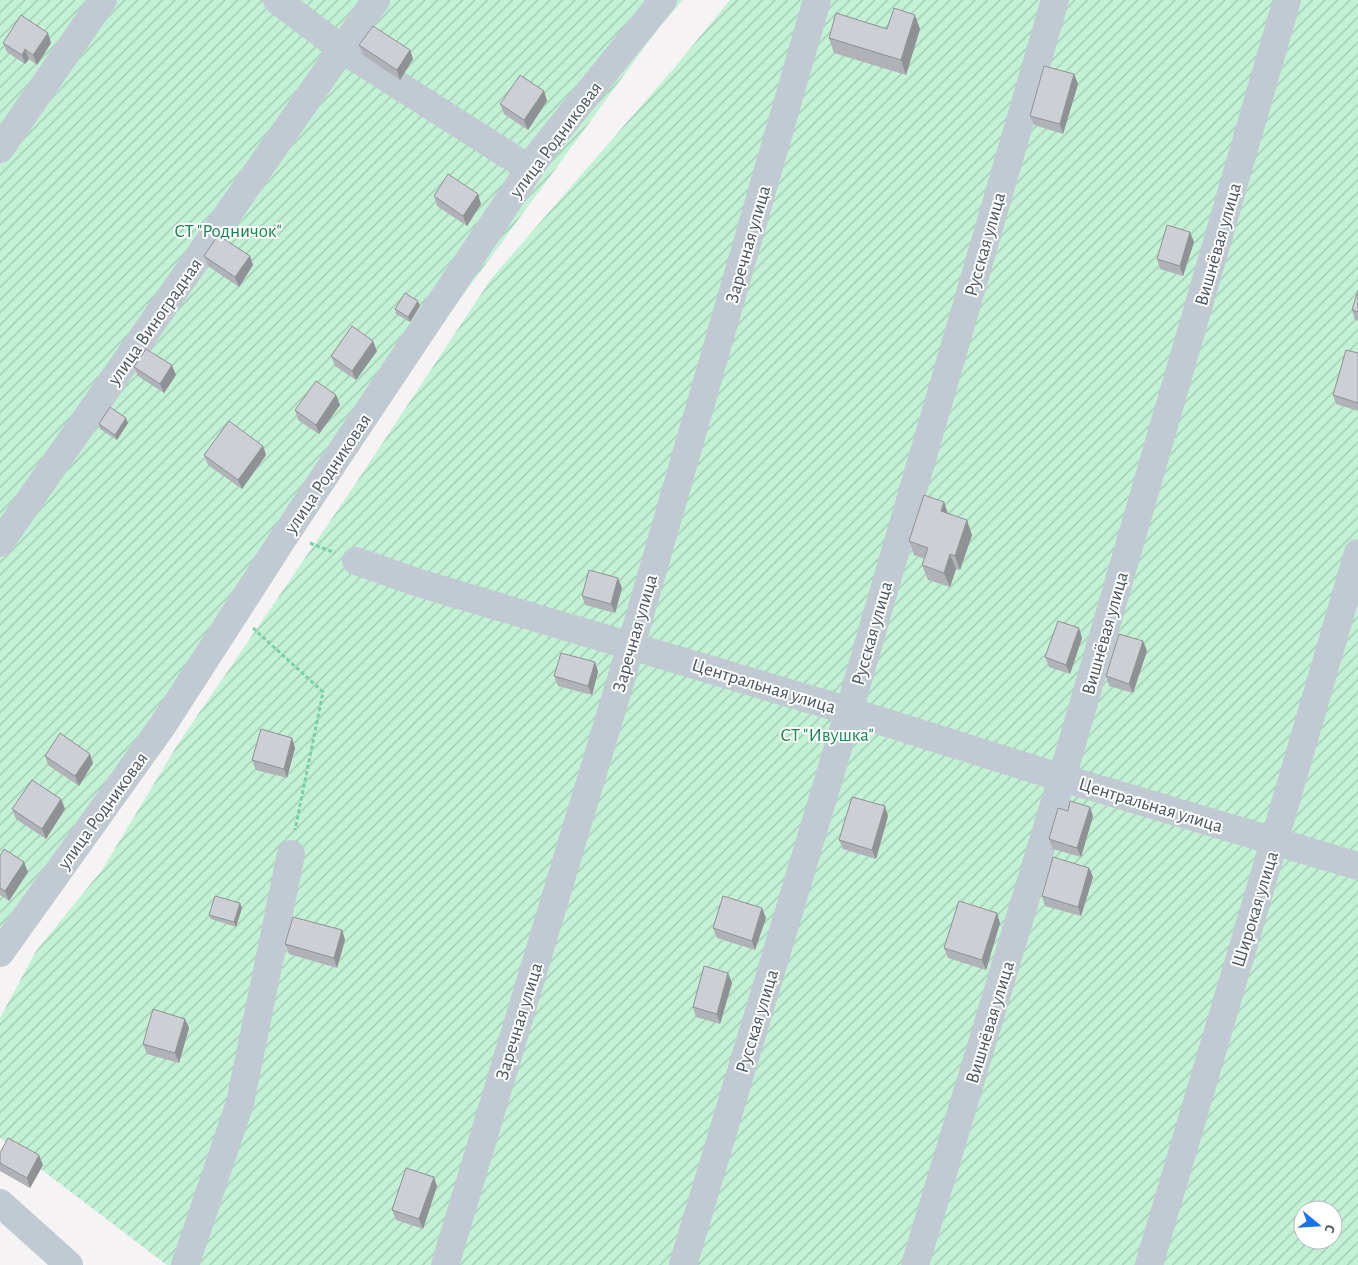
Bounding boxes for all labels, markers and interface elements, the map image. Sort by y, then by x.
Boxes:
street label: улица Родниковая [506,78,606,202]
street label: Вишнёвая улица [1192,180,1245,308]
street label: Заречная улица [723,183,774,305]
street label: Русская улица [962,190,1009,299]
park label: СТ "Родничок" [174,222,282,241]
street label: улица Виноградная [104,255,206,389]
street label: улица Родниковая [281,411,375,538]
street label: Вишнёвая улица [1079,569,1132,697]
street label: Заречная улица [610,572,661,694]
street label: Русская улица [849,579,896,688]
street label: Центральная улица [689,655,838,717]
park label: СТ "Ивушка" [780,726,874,745]
street label: улица Родниковая [54,749,152,874]
street label: Центральная улица [1076,774,1225,836]
street label: Широкая улица [1229,849,1282,970]
street label: Вишнёвая улица [963,959,1018,1086]
street label: Заречная улица [493,960,546,1082]
street label: Русская улица [733,967,782,1076]
north arrow [1293,1200,1343,1250]
text: С [1321,1223,1337,1235]

